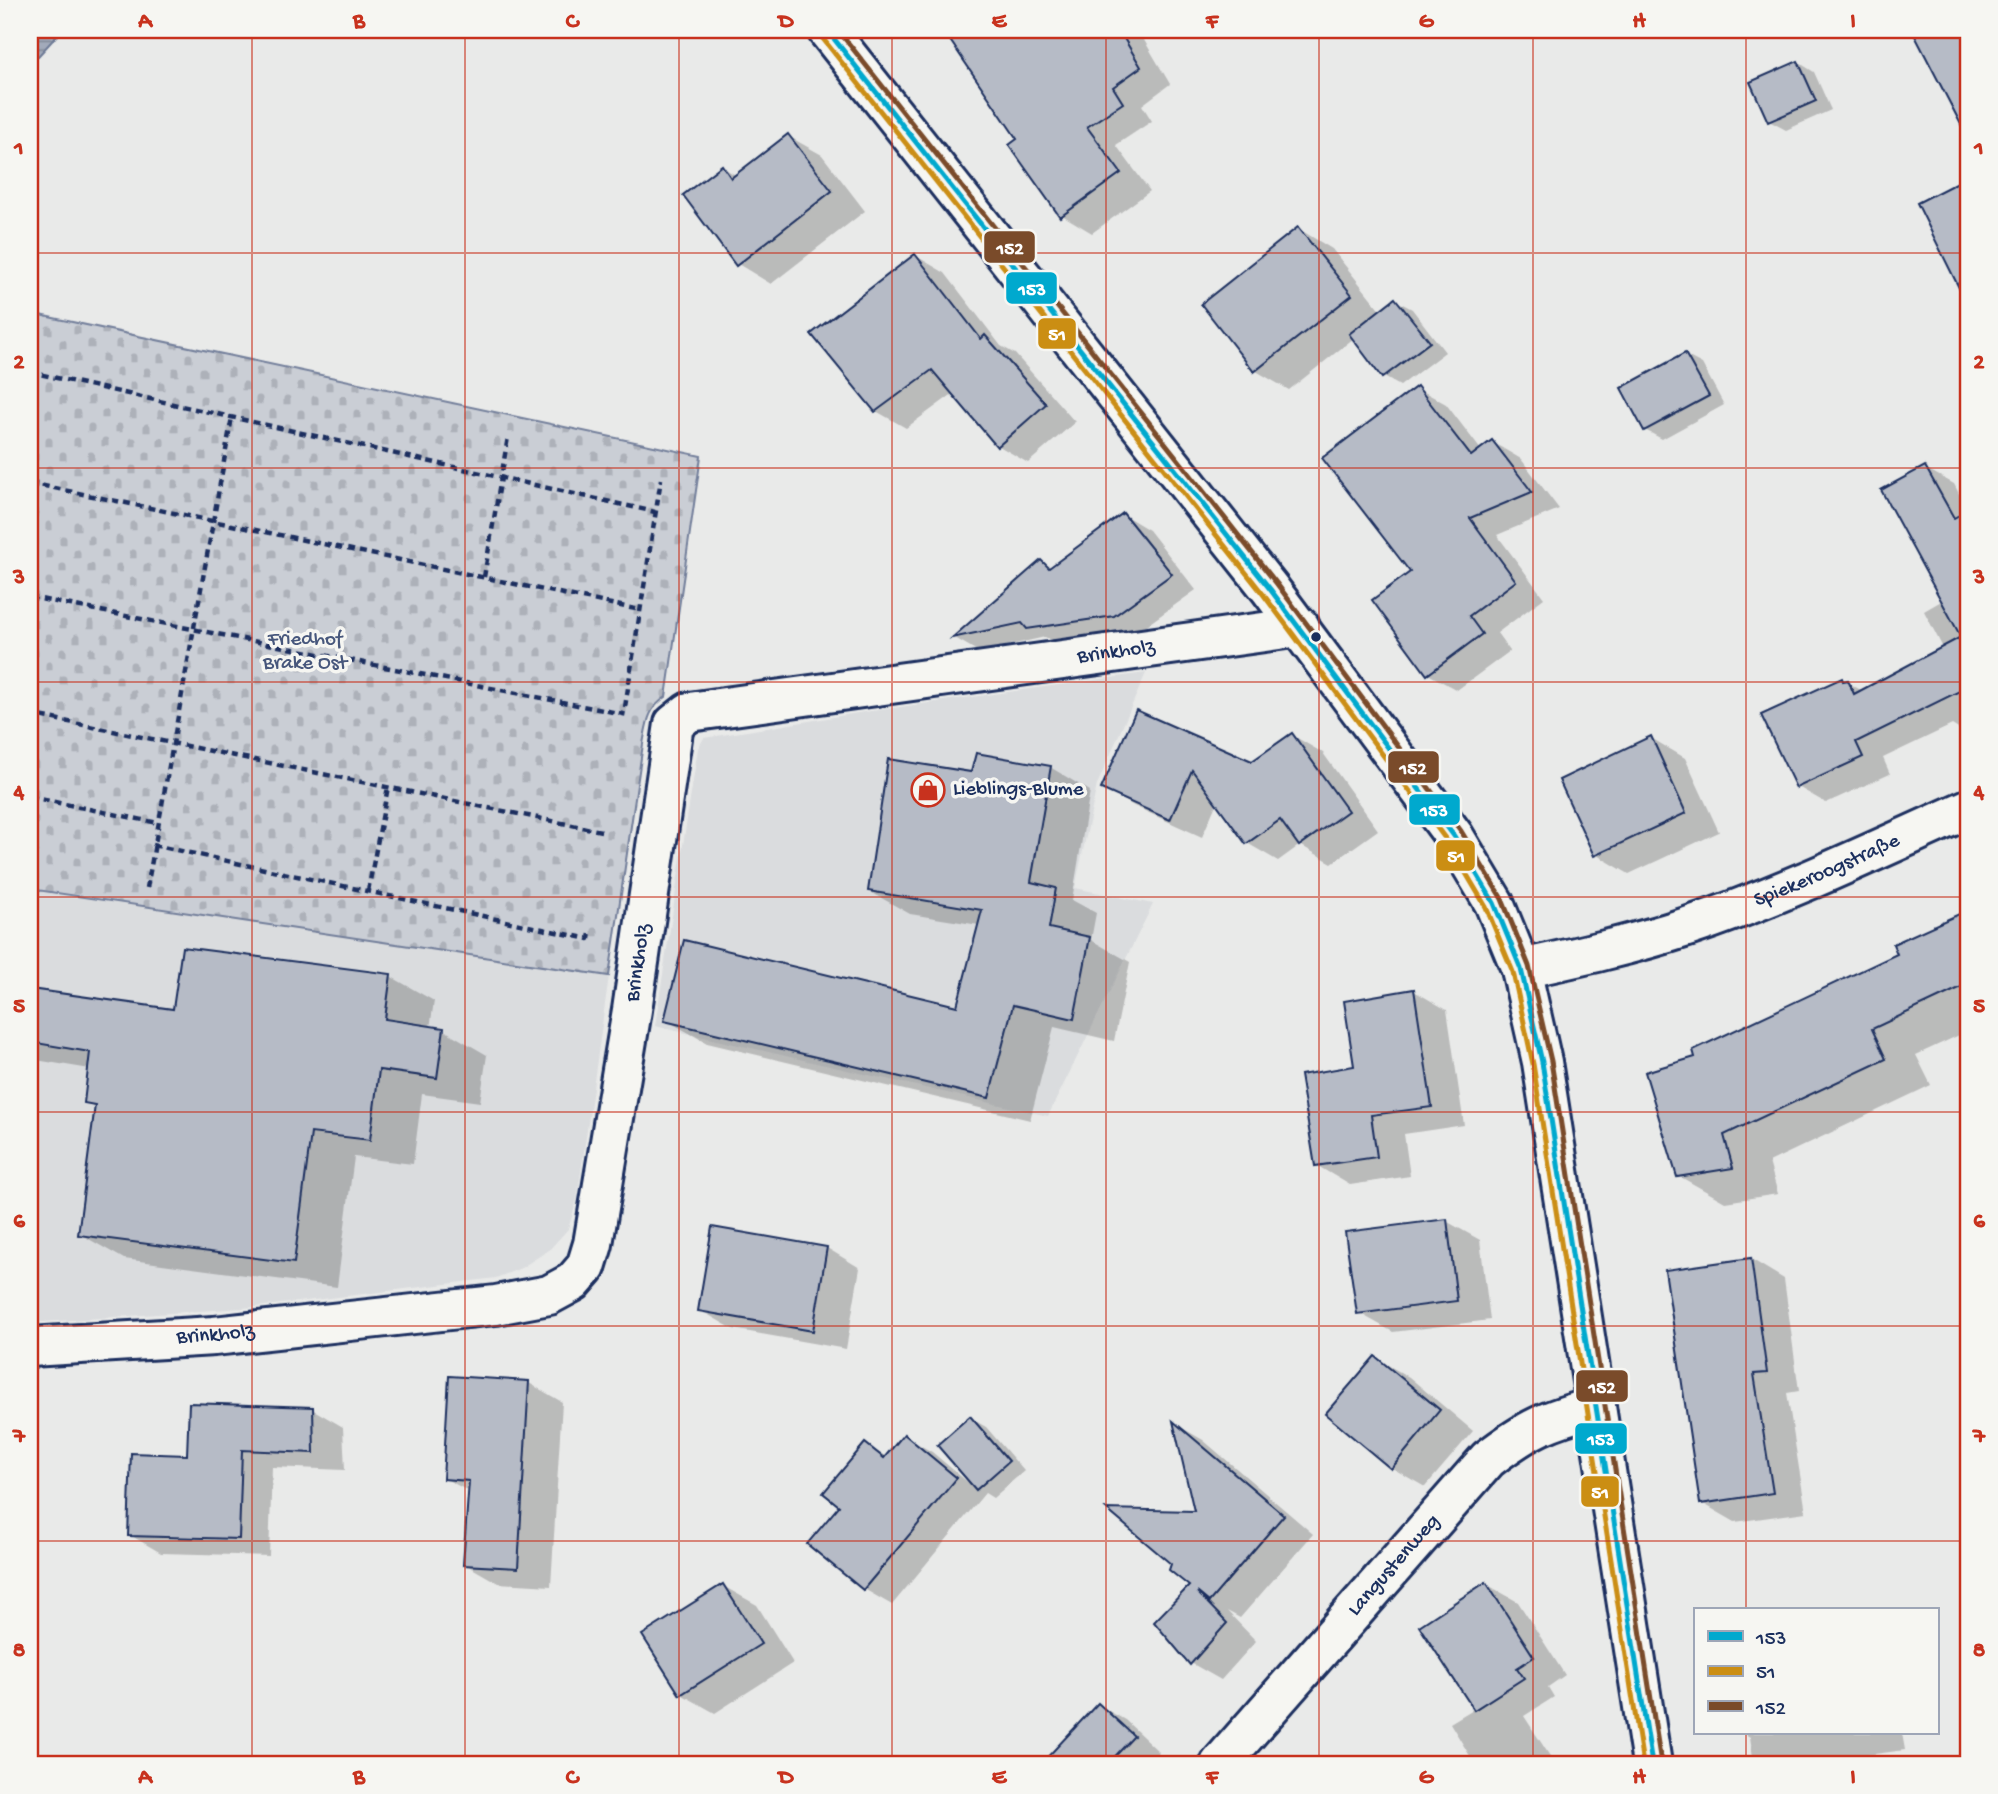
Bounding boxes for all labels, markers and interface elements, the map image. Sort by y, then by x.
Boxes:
text: A [137,9,153,36]
text: B [352,9,366,36]
text: C [566,9,581,36]
text: D [777,9,795,36]
text: E [992,9,1008,36]
text: F [1205,9,1220,36]
text: G [1419,9,1435,36]
text: H [1632,9,1646,36]
text: I [1850,9,1856,36]
text: 1 [13,136,24,163]
text: 1 [1973,136,1984,163]
line badge: 152 [983,230,1036,264]
text: 152 [996,239,1024,262]
line badge: 153 [1005,271,1058,305]
text: 153 [1017,280,1046,303]
line badge: 51 [1037,317,1077,350]
text: 51 [1048,325,1066,348]
text: 2 [13,350,25,377]
text: 2 [1973,350,1985,377]
text: 3 [12,565,25,592]
text: 3 [1972,565,1985,592]
park label: Friedhof Brake Ost [262,628,349,677]
unlabelled marker [1309,630,1323,644]
street label: Brinkholz [1075,635,1157,670]
line badge: 152 [1387,750,1440,784]
text: 152 [1399,759,1427,782]
shop icon: Lieblings-Blume [909,771,947,809]
place label: Lieblings-Blume [953,778,1085,803]
text: 4 [13,780,25,807]
text: 4 [1973,780,1985,807]
line badge: 153 [1408,793,1461,826]
text: 153 [1419,801,1448,824]
street label: Spiekeroogstraße [1751,828,1905,914]
line badge: 51 [1435,839,1476,872]
text: 51 [1447,847,1465,870]
street label: Brinkholz [621,922,657,1004]
text: 5 [13,994,25,1021]
text: 5 [1973,994,1985,1021]
text: 6 [13,1209,26,1236]
text: 6 [1973,1209,1986,1236]
street label: Brinkholz [175,1319,257,1351]
line badge: 152 [1575,1369,1629,1403]
text: 152 [1588,1378,1616,1401]
line badge: 153 [1574,1422,1628,1455]
text: 7 [12,1424,26,1451]
text: 7 [1972,1424,1986,1451]
text: 153 [1586,1430,1615,1453]
line badge: 51 [1580,1475,1620,1508]
text: 51 [1591,1483,1609,1506]
street label: Langustenweg [1343,1510,1446,1622]
legend [1694,1608,1938,1734]
text: 153 [1755,1628,1786,1653]
text: 8 [13,1638,26,1665]
text: 8 [1973,1638,1986,1665]
text: 51 [1756,1662,1776,1687]
text: 152 [1755,1698,1786,1723]
text: A [137,1765,153,1792]
text: B [352,1765,366,1792]
text: C [566,1765,581,1792]
text: D [777,1765,795,1792]
text: E [992,1765,1008,1792]
text: F [1205,1765,1220,1792]
text: G [1419,1765,1435,1792]
text: H [1632,1765,1646,1792]
text: I [1850,1765,1856,1792]

